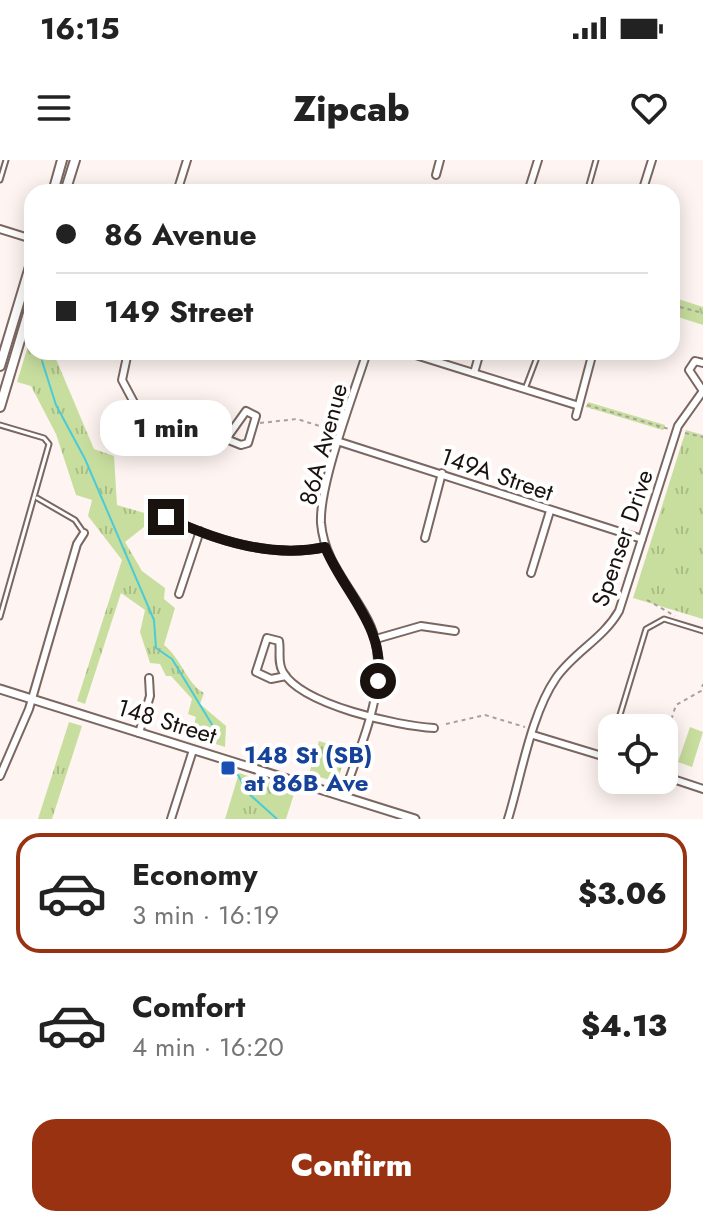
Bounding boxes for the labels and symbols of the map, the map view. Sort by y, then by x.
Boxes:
street label: 86A Avenue [290,379,356,509]
callout: 1 min [100,401,232,457]
street label: 149A Street [436,438,558,510]
street label: Spenser Drive [582,465,662,611]
route end [148,499,184,535]
route start [360,663,396,699]
street label: 148 Street [113,689,221,753]
place label: 148 St (SB) at 86B Ave [244,737,372,800]
marker: 148 St (SB) at 86B Ave [219,759,237,777]

